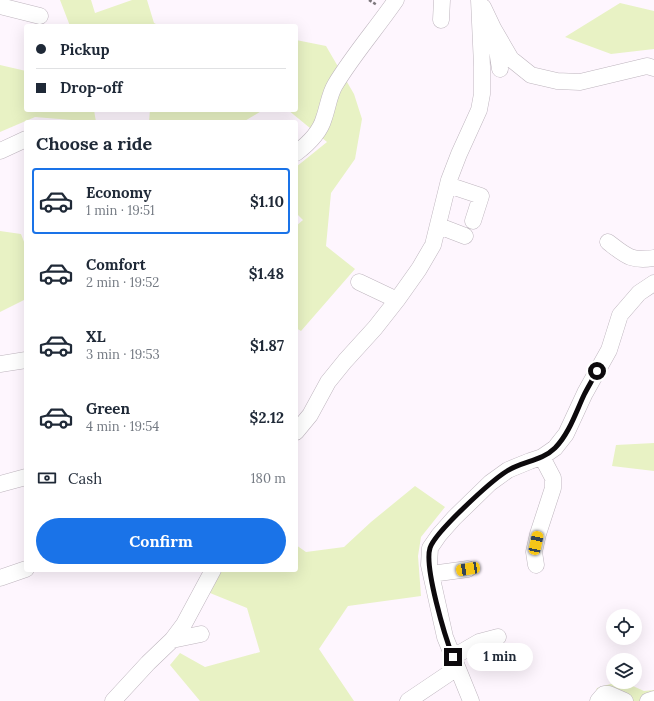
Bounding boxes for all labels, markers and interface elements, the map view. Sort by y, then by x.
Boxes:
text: Pickup [60,40,109,59]
text: Drop-off [60,78,122,97]
text: Choose a ride [36,132,152,155]
icon: car [38,183,74,219]
text: Economy [86,183,151,202]
text: $1.10 [250,192,284,211]
text: 1 min · 19:51 [86,202,155,219]
icon: car [38,255,74,291]
text: Comfort [86,255,146,274]
text: $1.48 [249,264,284,283]
text: 2 min · 19:52 [86,274,159,291]
icon: car [38,327,74,363]
text: XL [86,327,106,346]
text: $1.87 [250,336,284,355]
text: 3 min · 19:53 [86,346,160,363]
route start [588,362,606,380]
icon: car [38,399,74,435]
text: Green [86,399,130,418]
text: $2.12 [250,408,284,427]
text: 4 min · 19:54 [86,418,159,435]
icon: cash [36,467,58,489]
text: Cash [68,469,102,488]
text: 180 m [251,470,286,487]
button: Confirm [36,518,286,564]
car [528,530,544,556]
car [455,561,481,577]
map controls [606,609,642,689]
button: locate [606,609,642,645]
callout: 1 min [467,643,533,671]
route end [444,648,462,666]
text: 1 min [483,648,517,665]
button: layers [606,653,642,689]

